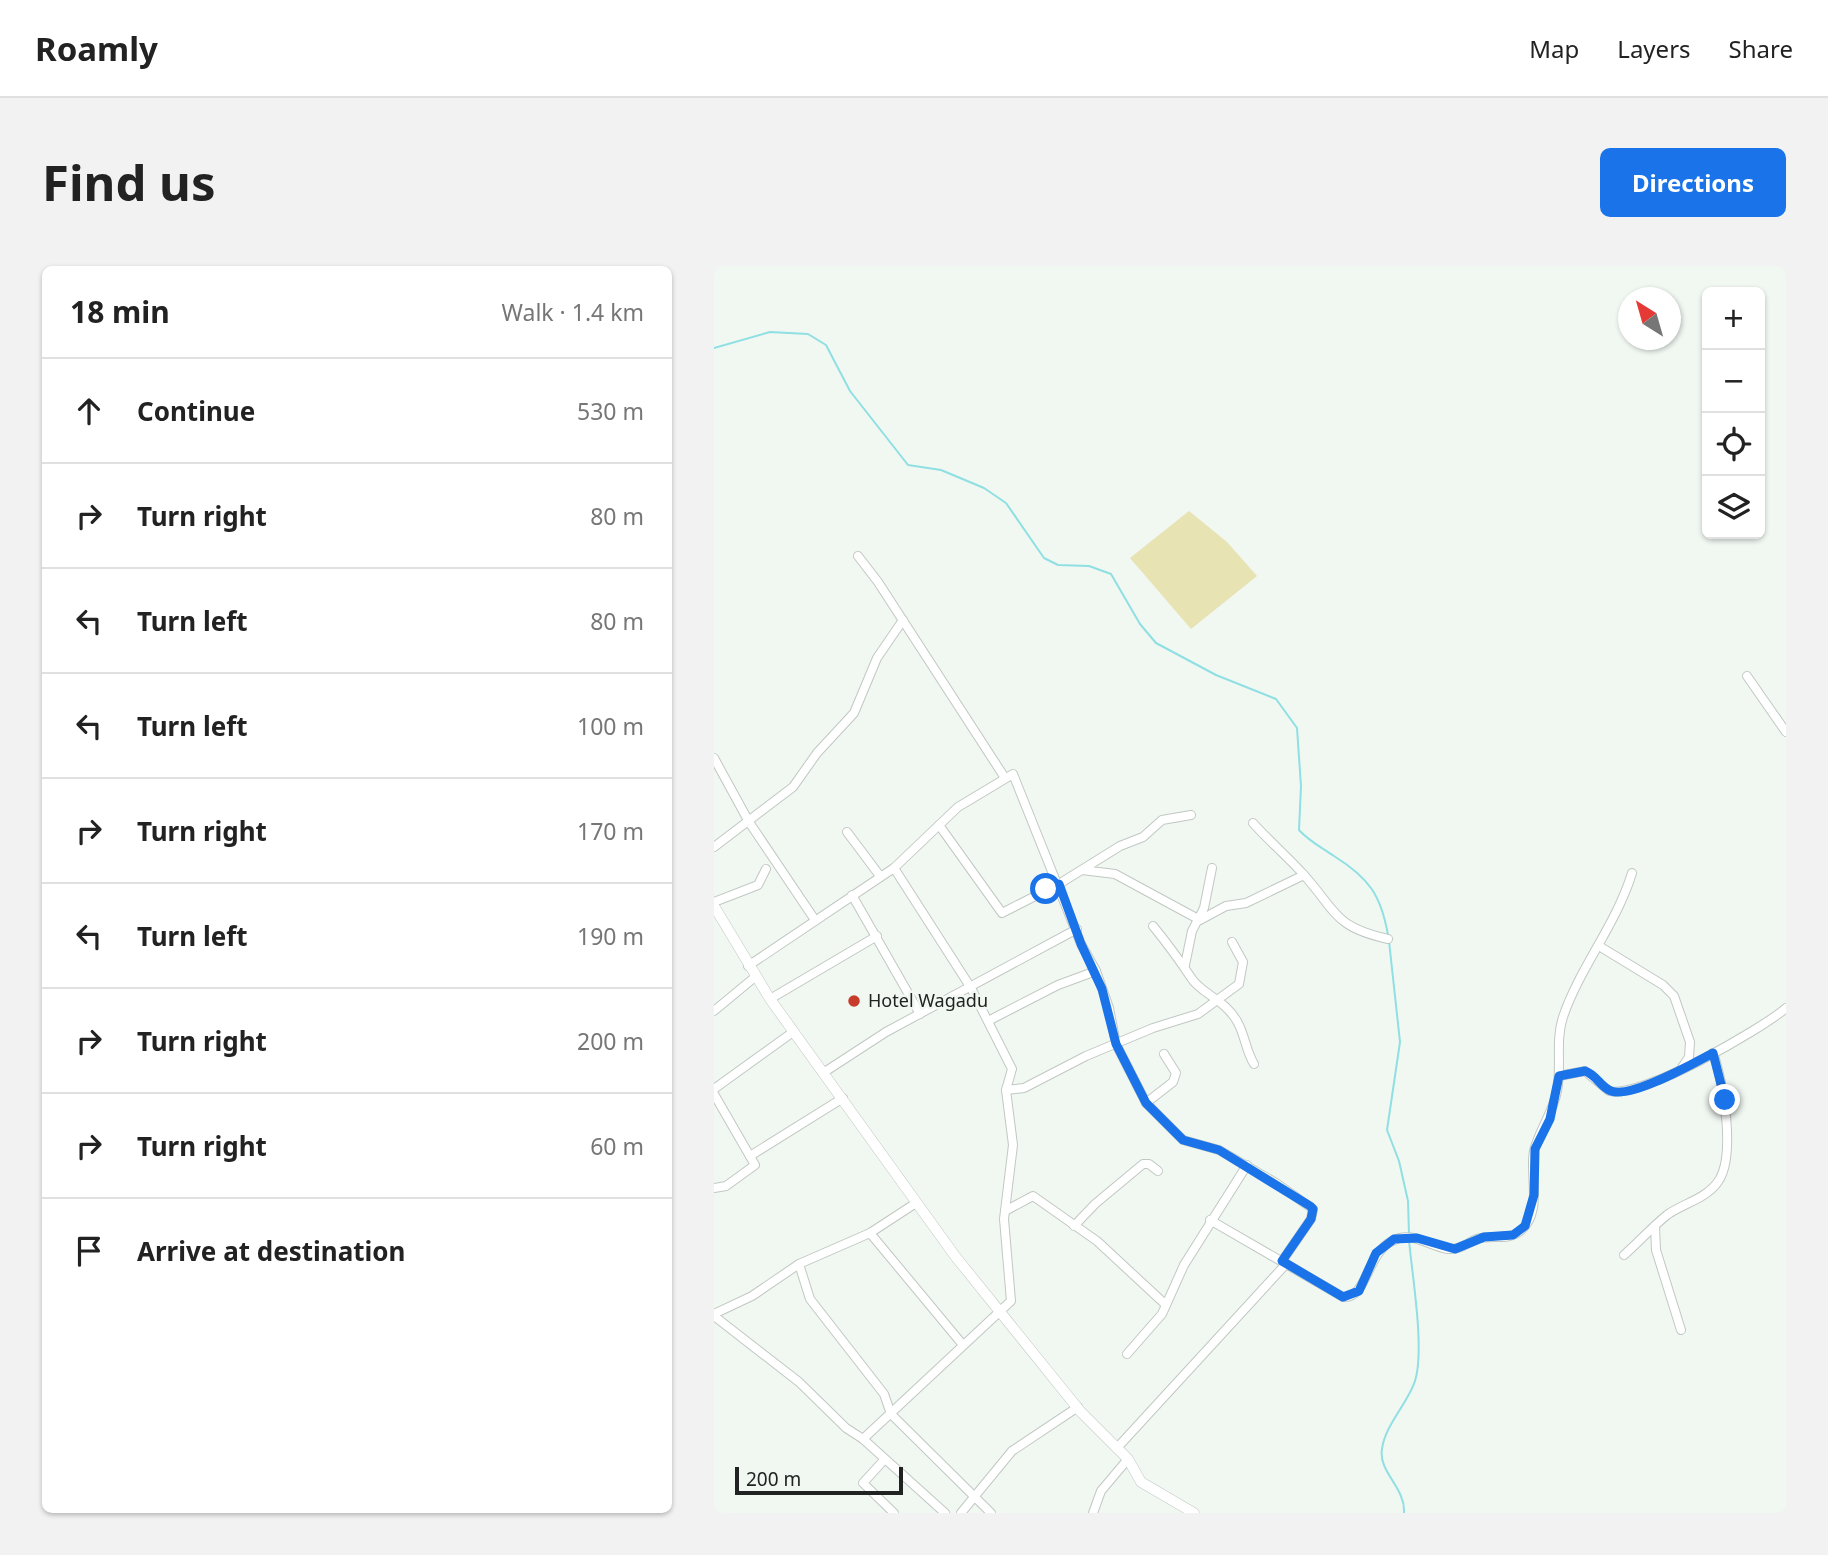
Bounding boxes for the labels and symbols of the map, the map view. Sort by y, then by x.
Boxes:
north arrow [1618,287,1681,350]
route start [1030,873,1061,904]
place label: Hotel Wagadu [868,988,988,1012]
marker: Hotel Wagadu [846,993,862,1009]
route end [1709,1084,1740,1115]
scale bar [735,1464,903,1496]

